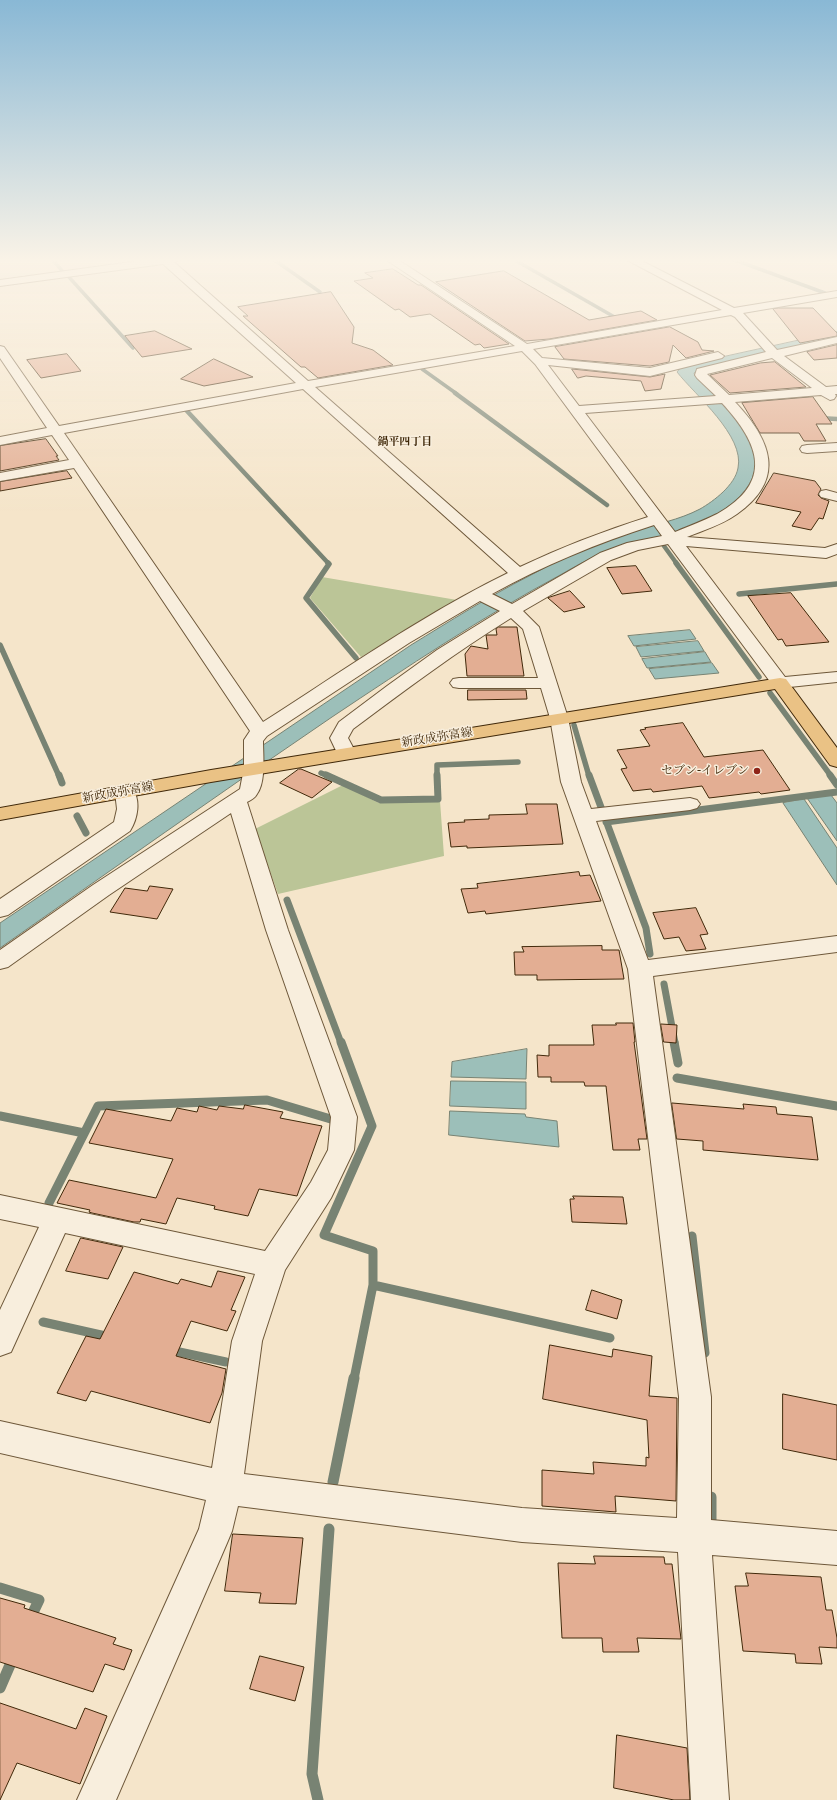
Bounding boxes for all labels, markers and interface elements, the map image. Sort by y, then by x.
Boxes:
district label: 鍋平四丁目 [378,435,432,449]
street label: 新政成弥富線 [400,725,474,751]
place label: セブン-イレブン [661,764,749,778]
marker: セブン-イレブン [752,766,762,776]
street label: 新政成弥富線 [81,780,155,806]

